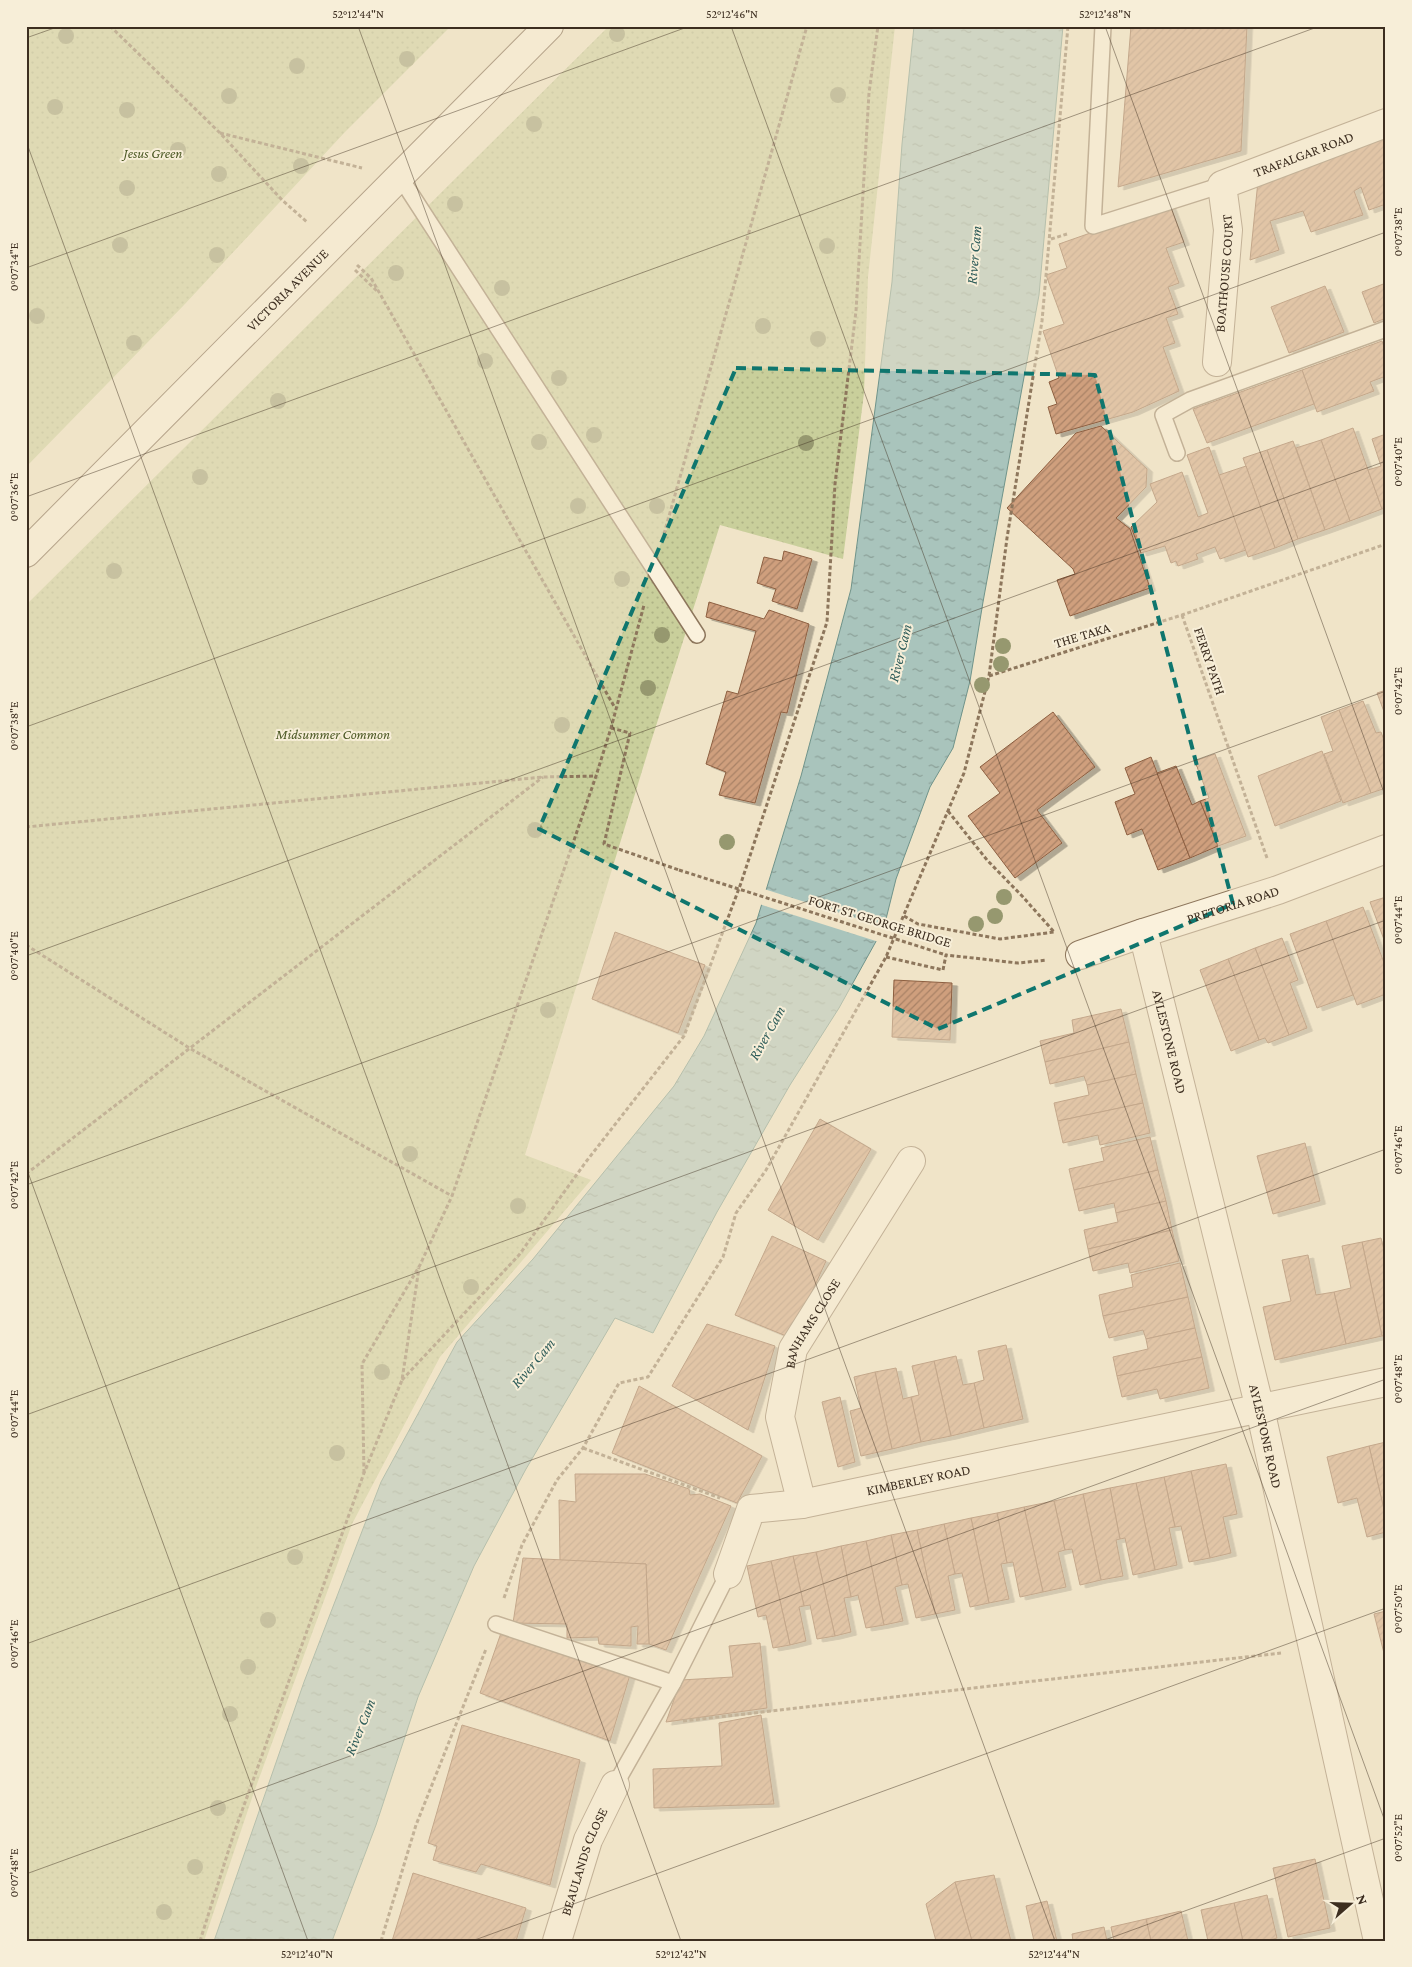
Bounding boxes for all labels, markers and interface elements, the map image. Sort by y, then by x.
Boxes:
text: 52°12'44"N [332,7,384,21]
text: 52°12'46"N [706,7,758,21]
text: 52°12'48"N [1079,7,1131,21]
street label: TRAFALGAR ROAD [1251,128,1356,180]
park label: Jesus Green [121,145,182,161]
text: 0°07'38"E [1391,207,1405,257]
street label: BOATHOUSE COURT [1212,213,1236,333]
water label: River Cam [963,225,985,285]
text: 0°07'34"E [7,242,21,291]
street label: VICTORIA AVENUE [243,245,332,334]
text: 0°07'40"E [1391,437,1405,487]
text: 0°07'36"E [7,472,21,521]
street label: THE TAKA [1052,619,1112,651]
water label: River Cam [885,622,915,684]
street label: FERRY PATH [1191,625,1229,697]
text: 0°07'42"E [1391,666,1405,715]
text: 0°07'38"E [7,701,21,751]
park label: Midsummer Common [275,726,390,742]
street label: PRETORIA ROAD [1185,882,1281,927]
street label: FORT ST GEORGE BRIDGE [807,892,954,950]
text: 0°07'44"E [1391,895,1405,944]
text: 0°07'40"E [7,931,21,981]
street label: AYLESTONE ROAD [1149,988,1190,1095]
water label: River Cam [746,1003,788,1063]
text: 0°07'46"E [1391,1125,1405,1174]
text: 0°07'42"E [7,1160,21,1209]
street label: BANHAMS CLOSE [781,1275,843,1370]
water label: River Cam [508,1335,558,1391]
text: 0°07'48"E [1391,1354,1405,1404]
street label: AYLESTONE ROAD [1246,1382,1285,1490]
text: 0°07'44"E [7,1389,21,1438]
street label: KIMBERLEY ROAD [865,1461,972,1498]
text: 0°07'50"E [1391,1584,1405,1634]
text: 0°07'46"E [7,1619,21,1668]
water label: River Cam [342,1697,378,1757]
street label: BEAULANDS CLOSE [557,1805,611,1917]
text: 0°07'52"E [1391,1814,1405,1862]
text: 0°07'48"E [7,1848,21,1898]
north arrow [1324,1880,1374,1930]
text: N [1353,1892,1372,1907]
text: 52°12'40"N [281,1947,333,1961]
text: 52°12'42"N [655,1947,707,1961]
text: 52°12'44"N [1028,1947,1080,1961]

